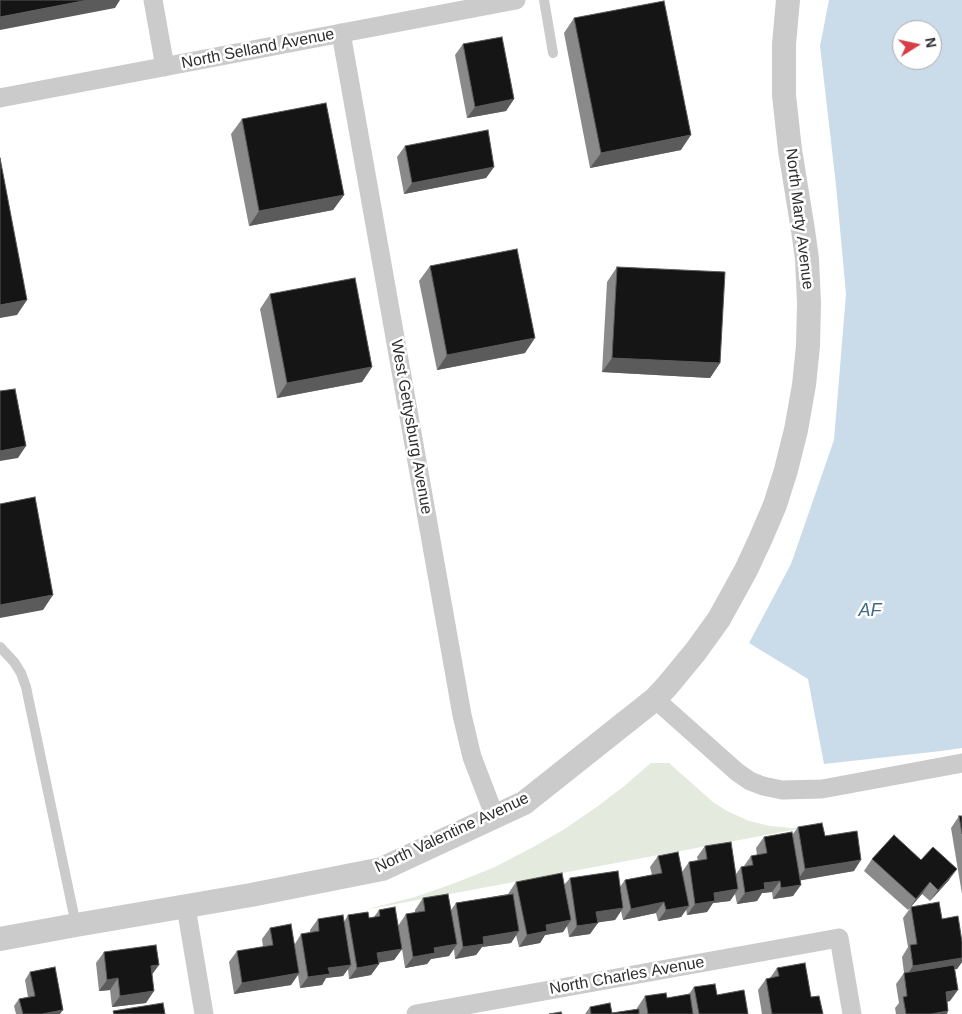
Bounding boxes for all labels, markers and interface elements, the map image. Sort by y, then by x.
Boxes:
north arrow [892,20,942,70]
street label: North Selland Avenue [180,25,336,73]
text: N [922,36,940,49]
street label: North Marty Avenue [781,147,817,291]
street label: West Gettysburg Avenue [386,338,436,516]
water label: AF [858,600,882,622]
street label: North Valentine Avenue [372,789,532,877]
street label: North Charles Avenue [548,953,706,999]

